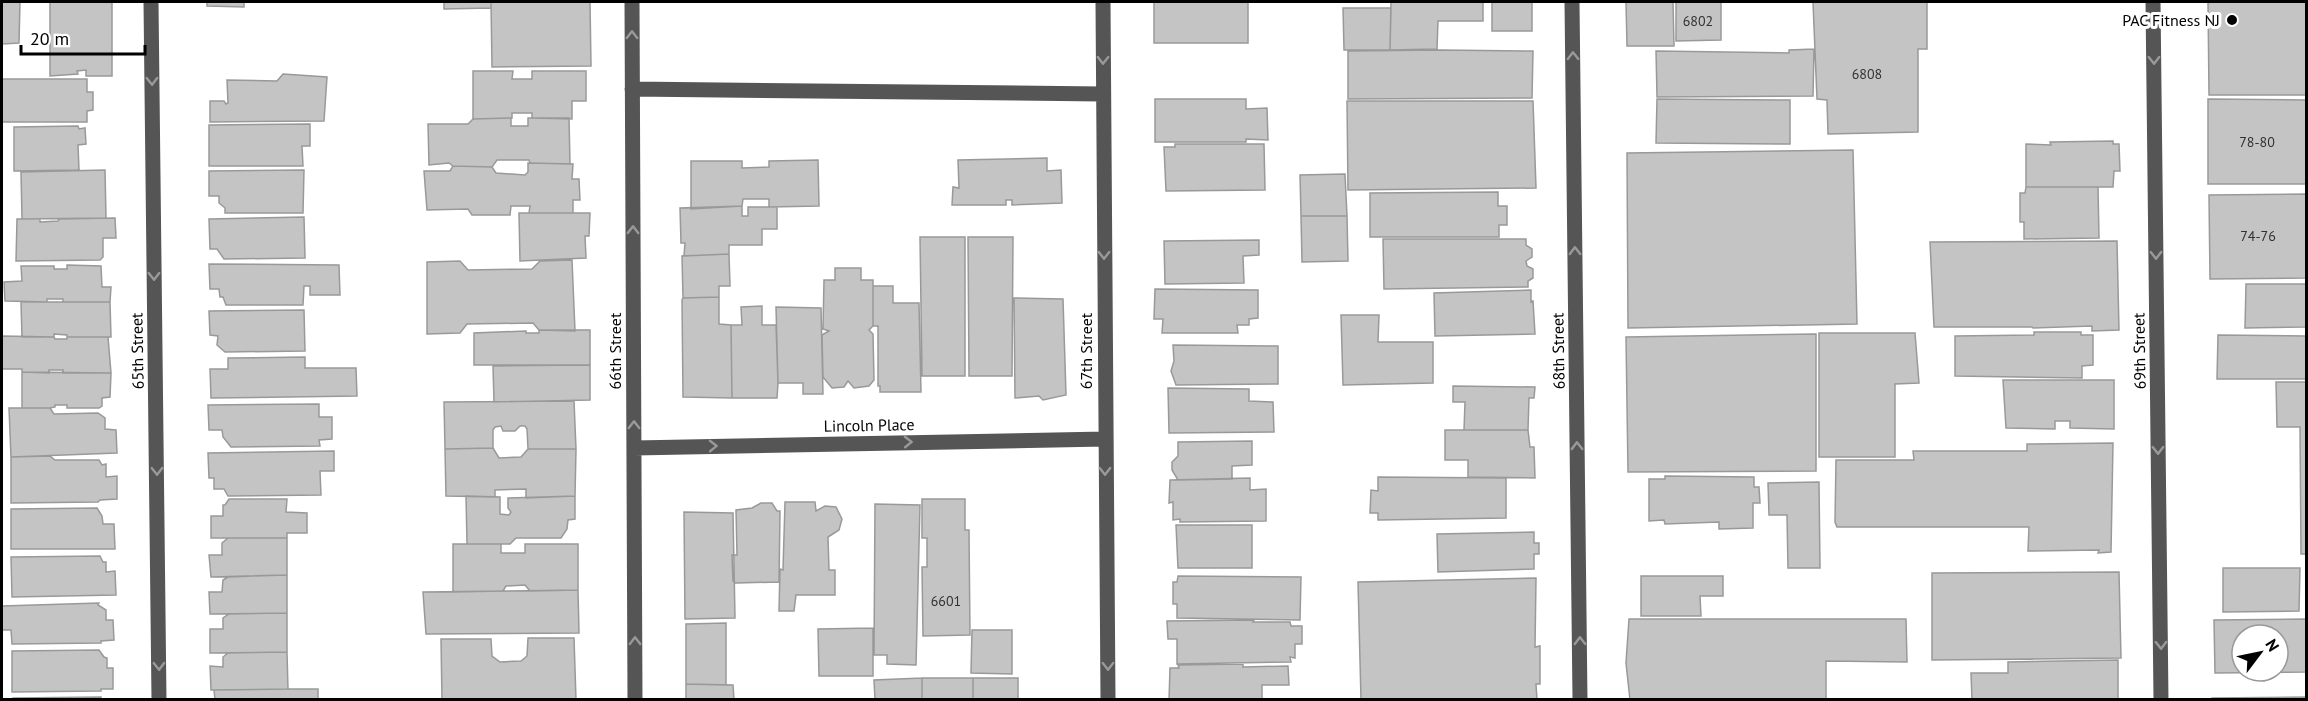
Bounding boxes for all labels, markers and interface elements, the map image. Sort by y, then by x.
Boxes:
place label: PAC Fitness NJ [2122,10,2220,30]
house number: 6802 [1683,12,1713,30]
marker: PAC Fitness NJ [2225,13,2239,27]
scale bar [21,18,146,56]
text: 20 m [30,27,69,50]
one-way arrow [626,31,638,40]
one-way arrow [1567,52,1579,61]
one-way arrow [1097,55,1109,64]
one-way arrow [2148,55,2160,64]
house number: 6808 [1852,65,1882,83]
one-way arrow [146,76,158,85]
house number: 78-80 [2239,133,2275,151]
one-way arrow [627,226,639,235]
house number: 74-76 [2240,227,2276,245]
one-way arrow [1569,247,1581,256]
one-way arrow [1098,250,1110,259]
one-way arrow [2150,250,2162,259]
one-way arrow [148,271,160,280]
street label: 65th Street [126,312,148,390]
street label: 66th Street [605,312,625,389]
street label: 67th Street [1076,312,1096,389]
street label: 68th Street [1547,312,1569,390]
street label: 69th Street [2128,312,2150,390]
street label: Lincoln Place [823,414,915,436]
one-way arrow [628,421,640,430]
one-way arrow [904,436,913,449]
one-way arrow [709,440,718,452]
one-way arrow [1571,442,1583,451]
one-way arrow [2152,445,2165,454]
one-way arrow [150,466,163,475]
one-way arrow [1099,466,1112,475]
house number: 6601 [931,592,961,610]
north arrow [2230,623,2290,683]
text: N [2261,635,2284,655]
one-way arrow [629,637,641,646]
one-way arrow [1573,637,1586,646]
one-way arrow [2155,640,2167,649]
one-way arrow [153,661,165,670]
one-way arrow [1102,661,1114,670]

